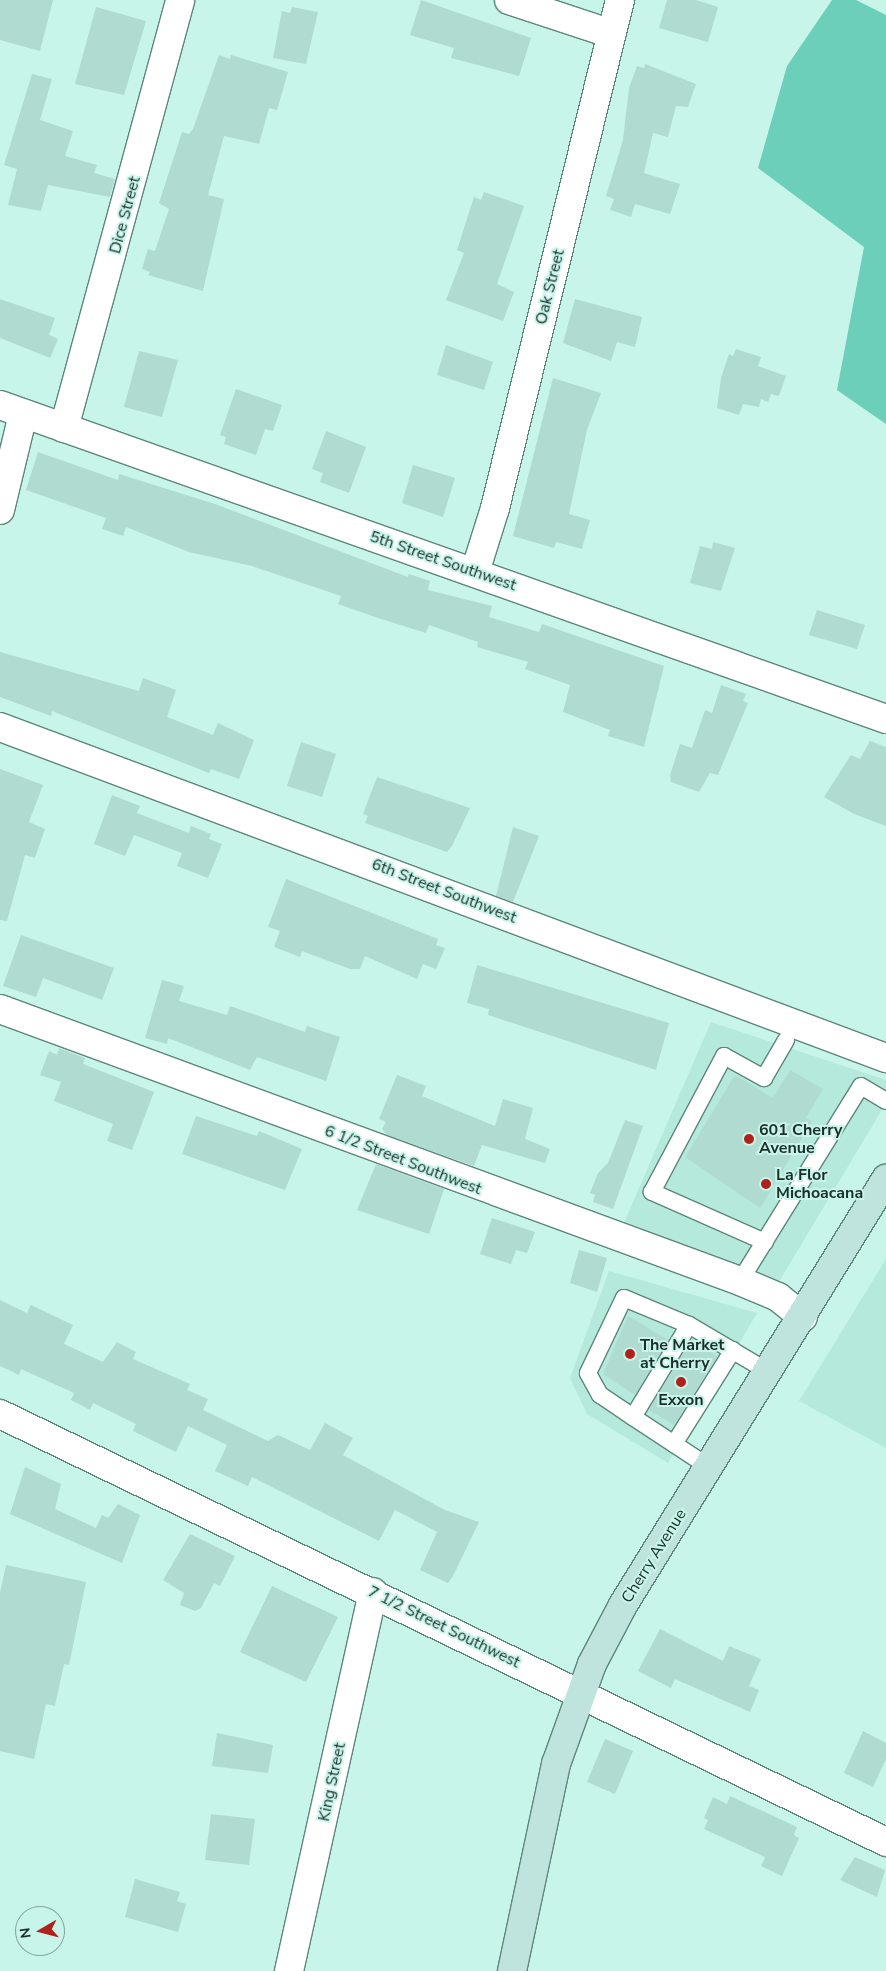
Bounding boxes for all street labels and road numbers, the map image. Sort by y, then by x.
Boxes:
street label: Dice Street [105,174,145,256]
street label: Oak Street [531,248,569,326]
street label: 5th Street Southwest [367,527,519,595]
street label: 6th Street Southwest [369,855,519,927]
street label: 6 1/2 Street Southwest [322,1121,484,1199]
street label: Cherry Avenue [617,1506,691,1606]
street label: 7 1/2 Street Southwest [365,1582,523,1672]
street label: King Street [314,1741,350,1823]

